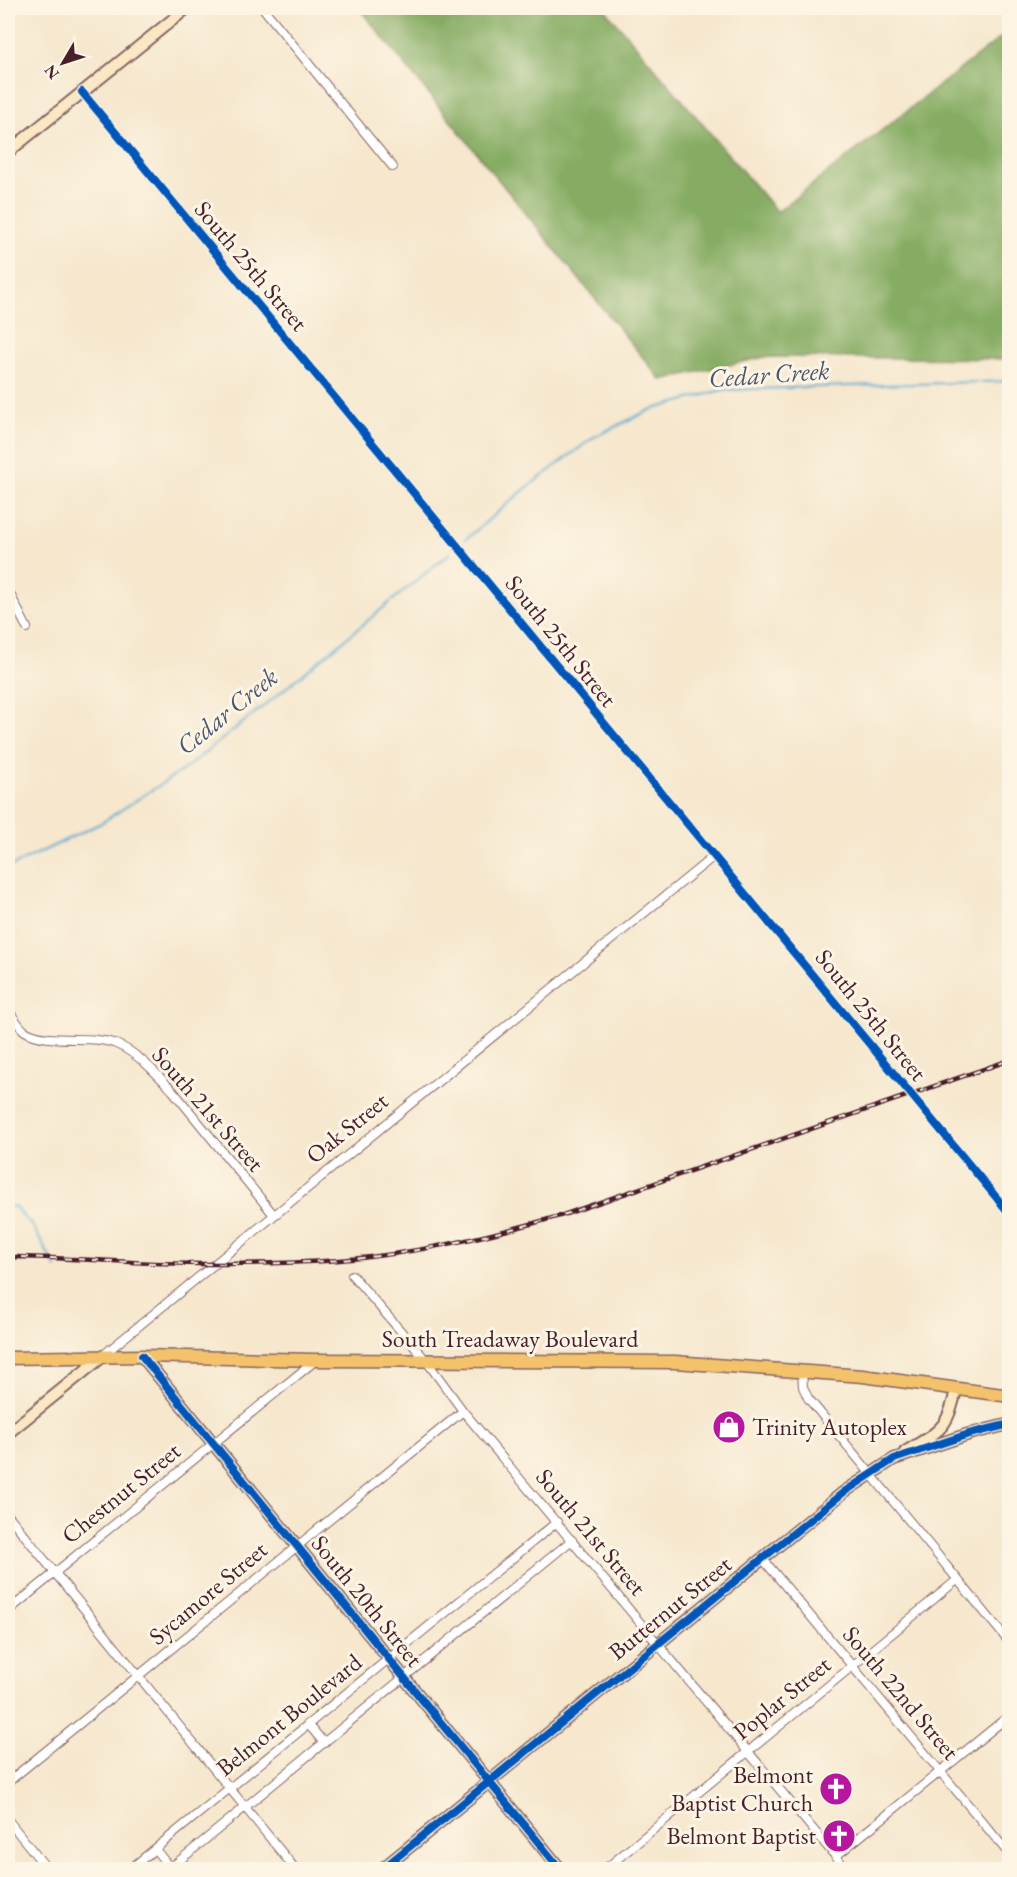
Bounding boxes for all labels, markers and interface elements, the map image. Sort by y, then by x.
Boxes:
north arrow [33,33,93,93]
text: N [39,60,64,84]
street label: South 25th Street [188,194,315,338]
water label: Cedar Creek [707,353,831,395]
street label: South 25th Street [499,568,624,713]
water label: Cedar Creek [169,660,285,762]
street label: South 25th Street [809,942,934,1087]
street label: South 21st Street [145,1040,272,1178]
street label: Oak Street [299,1085,394,1170]
street label: South Treadaway Boulevard [382,1323,639,1354]
shop icon: Trinity Autoplex [711,1409,747,1445]
place label: Trinity Autoplex [752,1411,908,1442]
street label: Chestnut Street [55,1435,187,1550]
street label: South 21st Street [529,1462,654,1602]
street label: South 20th Street [305,1528,430,1673]
street label: Sycamore Street [142,1534,274,1651]
street label: Butternut Street [602,1548,738,1667]
street label: South 22nd Street [836,1619,967,1766]
street label: Belmont Boulevard [210,1646,368,1783]
street label: Poplar Street [727,1648,837,1746]
place label: Belmont Baptist Church [671,1759,813,1818]
church icon: Belmont Baptist Church [818,1771,854,1807]
church icon: Belmont Baptist [821,1818,857,1854]
place label: Belmont Baptist [666,1820,816,1851]

